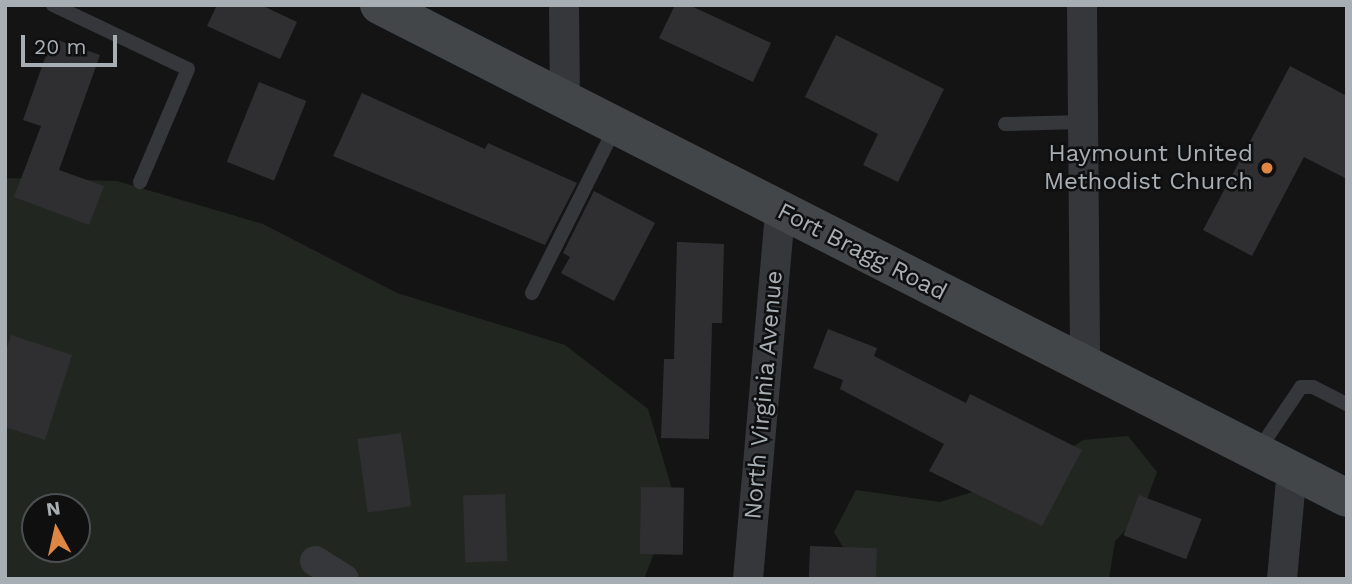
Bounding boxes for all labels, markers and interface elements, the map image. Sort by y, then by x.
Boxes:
scale bar [24,21,121,65]
text: 20 m [34,34,86,59]
place label: Haymount United Methodist Church [1044,140,1253,196]
marker: Haymount United Methodist Church [1259,160,1275,176]
street label: Fort Bragg Road [773,197,951,307]
street label: North Virginia Avenue [739,268,789,522]
north arrow [21,493,91,563]
text: N [45,496,62,521]

